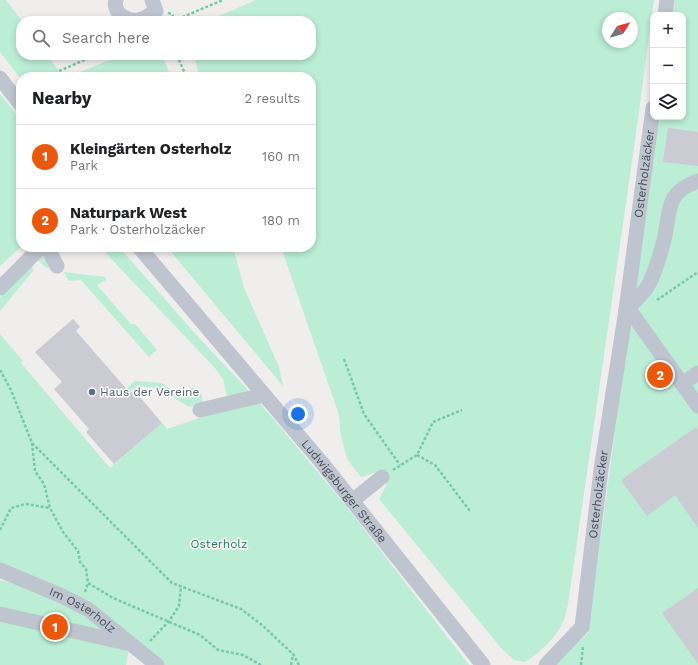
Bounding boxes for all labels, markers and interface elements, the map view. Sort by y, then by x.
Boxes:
north arrow [602,12,638,48]
map controls [650,12,686,120]
button: + [650,12,686,48]
search box [16,16,316,60]
icon: search [30,27,52,49]
text: Search here [62,29,150,47]
button: − [650,48,686,84]
button: layers [650,84,686,120]
text: Nearby [32,88,91,108]
text: 2 results [245,91,300,106]
street label: Osterholzäcker [631,129,657,219]
text: Kleingärten Osterholz [70,140,232,158]
text: 1 [42,149,48,164]
text: 160 m [262,149,300,164]
text: Park [70,158,98,173]
text: Naturpark West [70,204,187,222]
text: 2 [41,213,49,228]
text: 180 m [262,213,300,228]
text: Park · Osterholzäcker [70,222,206,237]
pin: 2 [647,360,673,390]
place label: Haus der Vereine [100,385,199,399]
marker: Haus der Vereine [87,387,97,397]
your location [288,404,308,424]
street label: Ludwigsburger Straße [298,437,390,546]
street label: Osterholzäcker [586,449,611,539]
park label: Osterholz [191,537,247,551]
street label: Im Osterholz [47,584,119,636]
pin: 1 [42,612,68,642]

